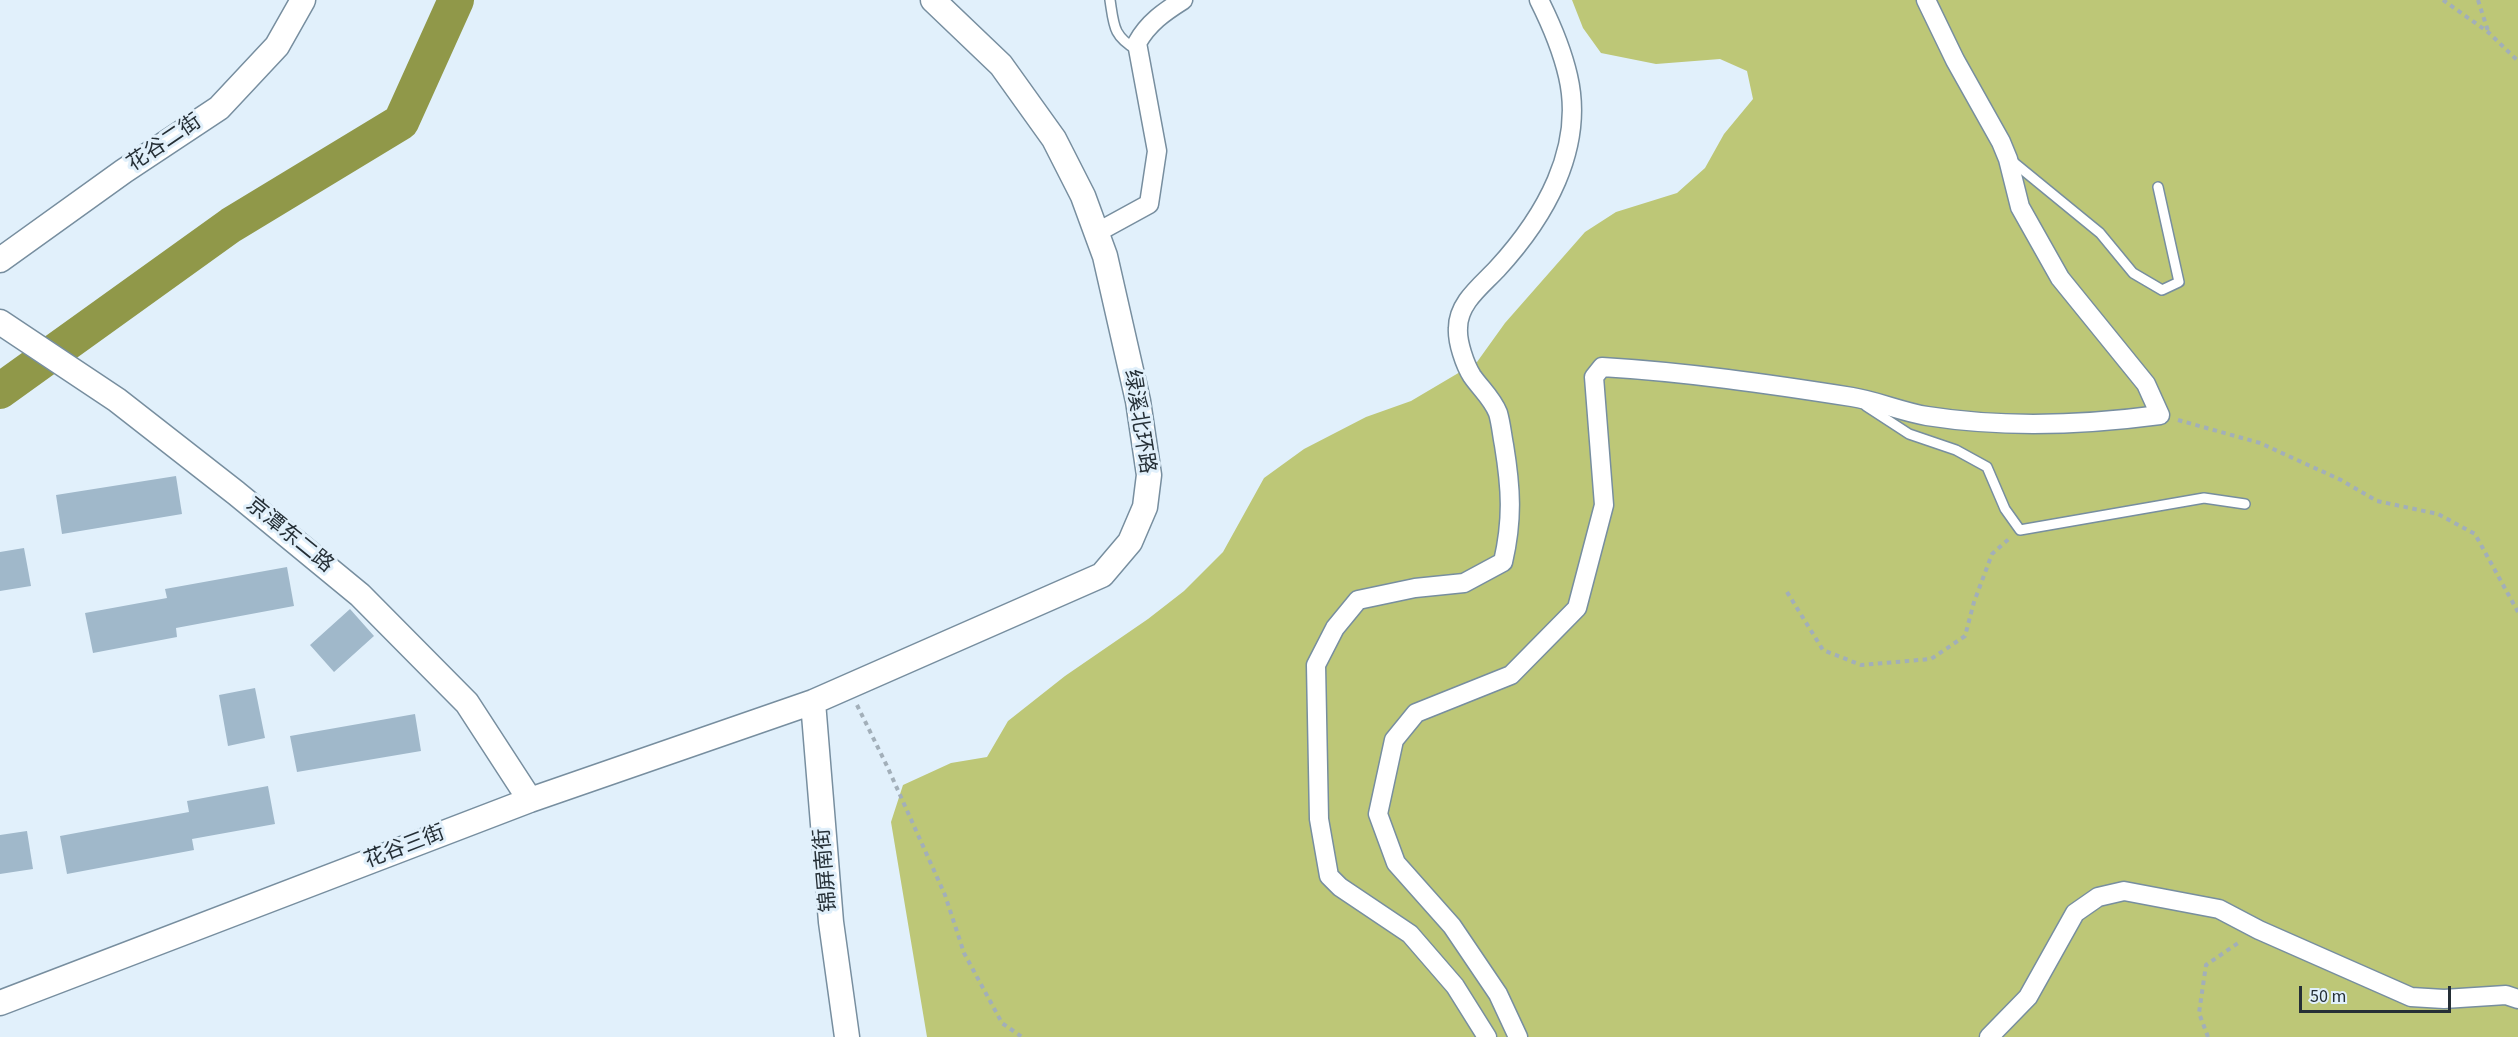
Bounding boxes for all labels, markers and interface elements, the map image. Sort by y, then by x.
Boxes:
street label: 花谷二街 [123,110,207,178]
street label: 绿溪北环路 [1117,368,1159,476]
street label: 京潭东二路 [240,493,338,579]
street label: 花谷三街 [361,821,449,875]
street label: 锦屏南街 [811,827,843,913]
scale bar [2302,974,2454,1012]
text: 50 m [2310,984,2346,1009]

